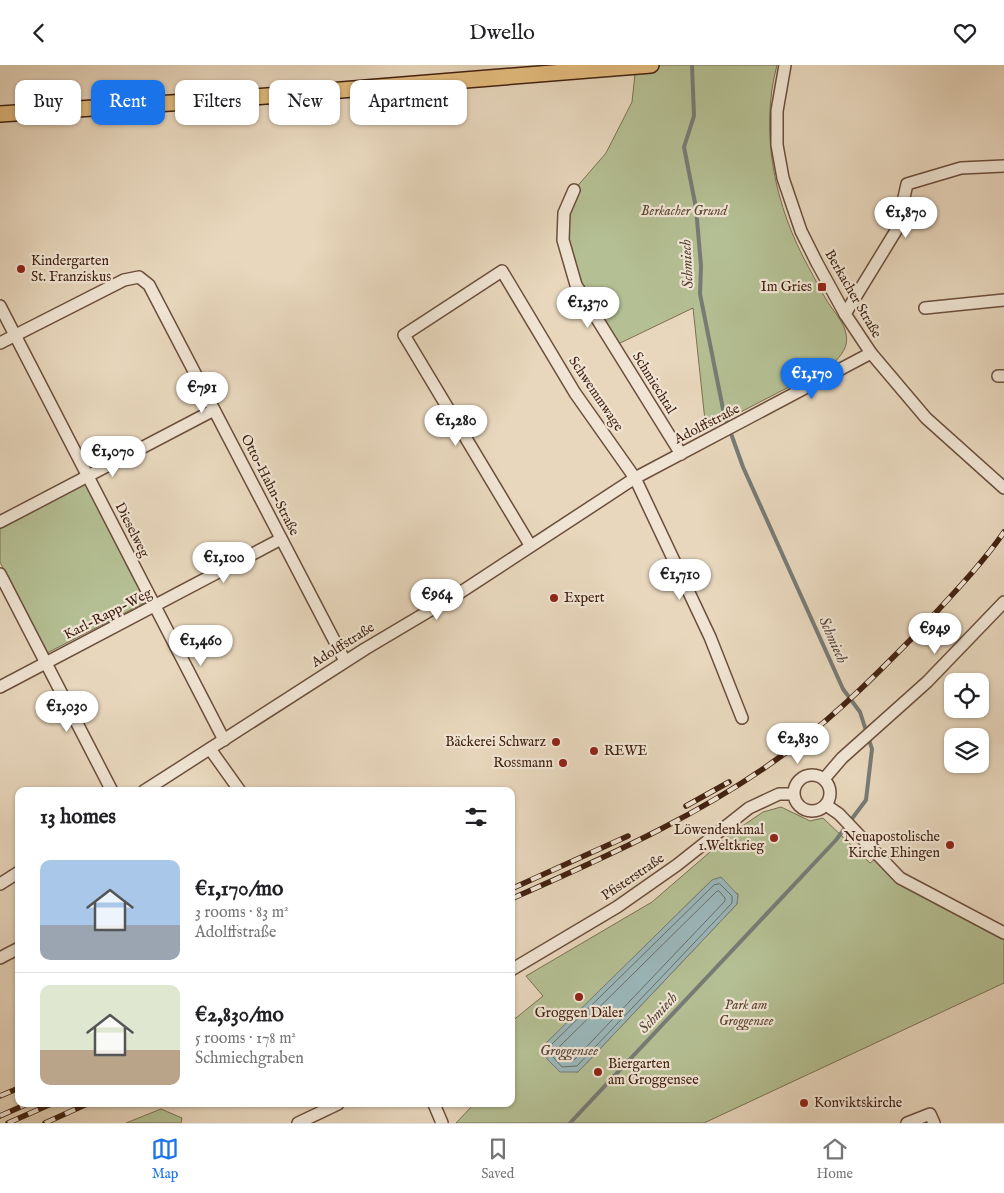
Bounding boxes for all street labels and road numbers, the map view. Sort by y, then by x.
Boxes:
street label: Berkacher Straße [820,247,886,342]
street label: Schmiechtal [628,349,680,417]
street label: Schwemmwage [564,353,628,435]
street label: Adolffstraße [670,400,743,449]
street label: Otto-Hahn-Straße [237,431,304,539]
street label: Dieselweg [110,499,154,561]
street label: Karl-Rapp-Weg [61,584,155,644]
street label: Adolffstraße [307,618,378,672]
street label: Pfisterstraße [598,849,668,905]

